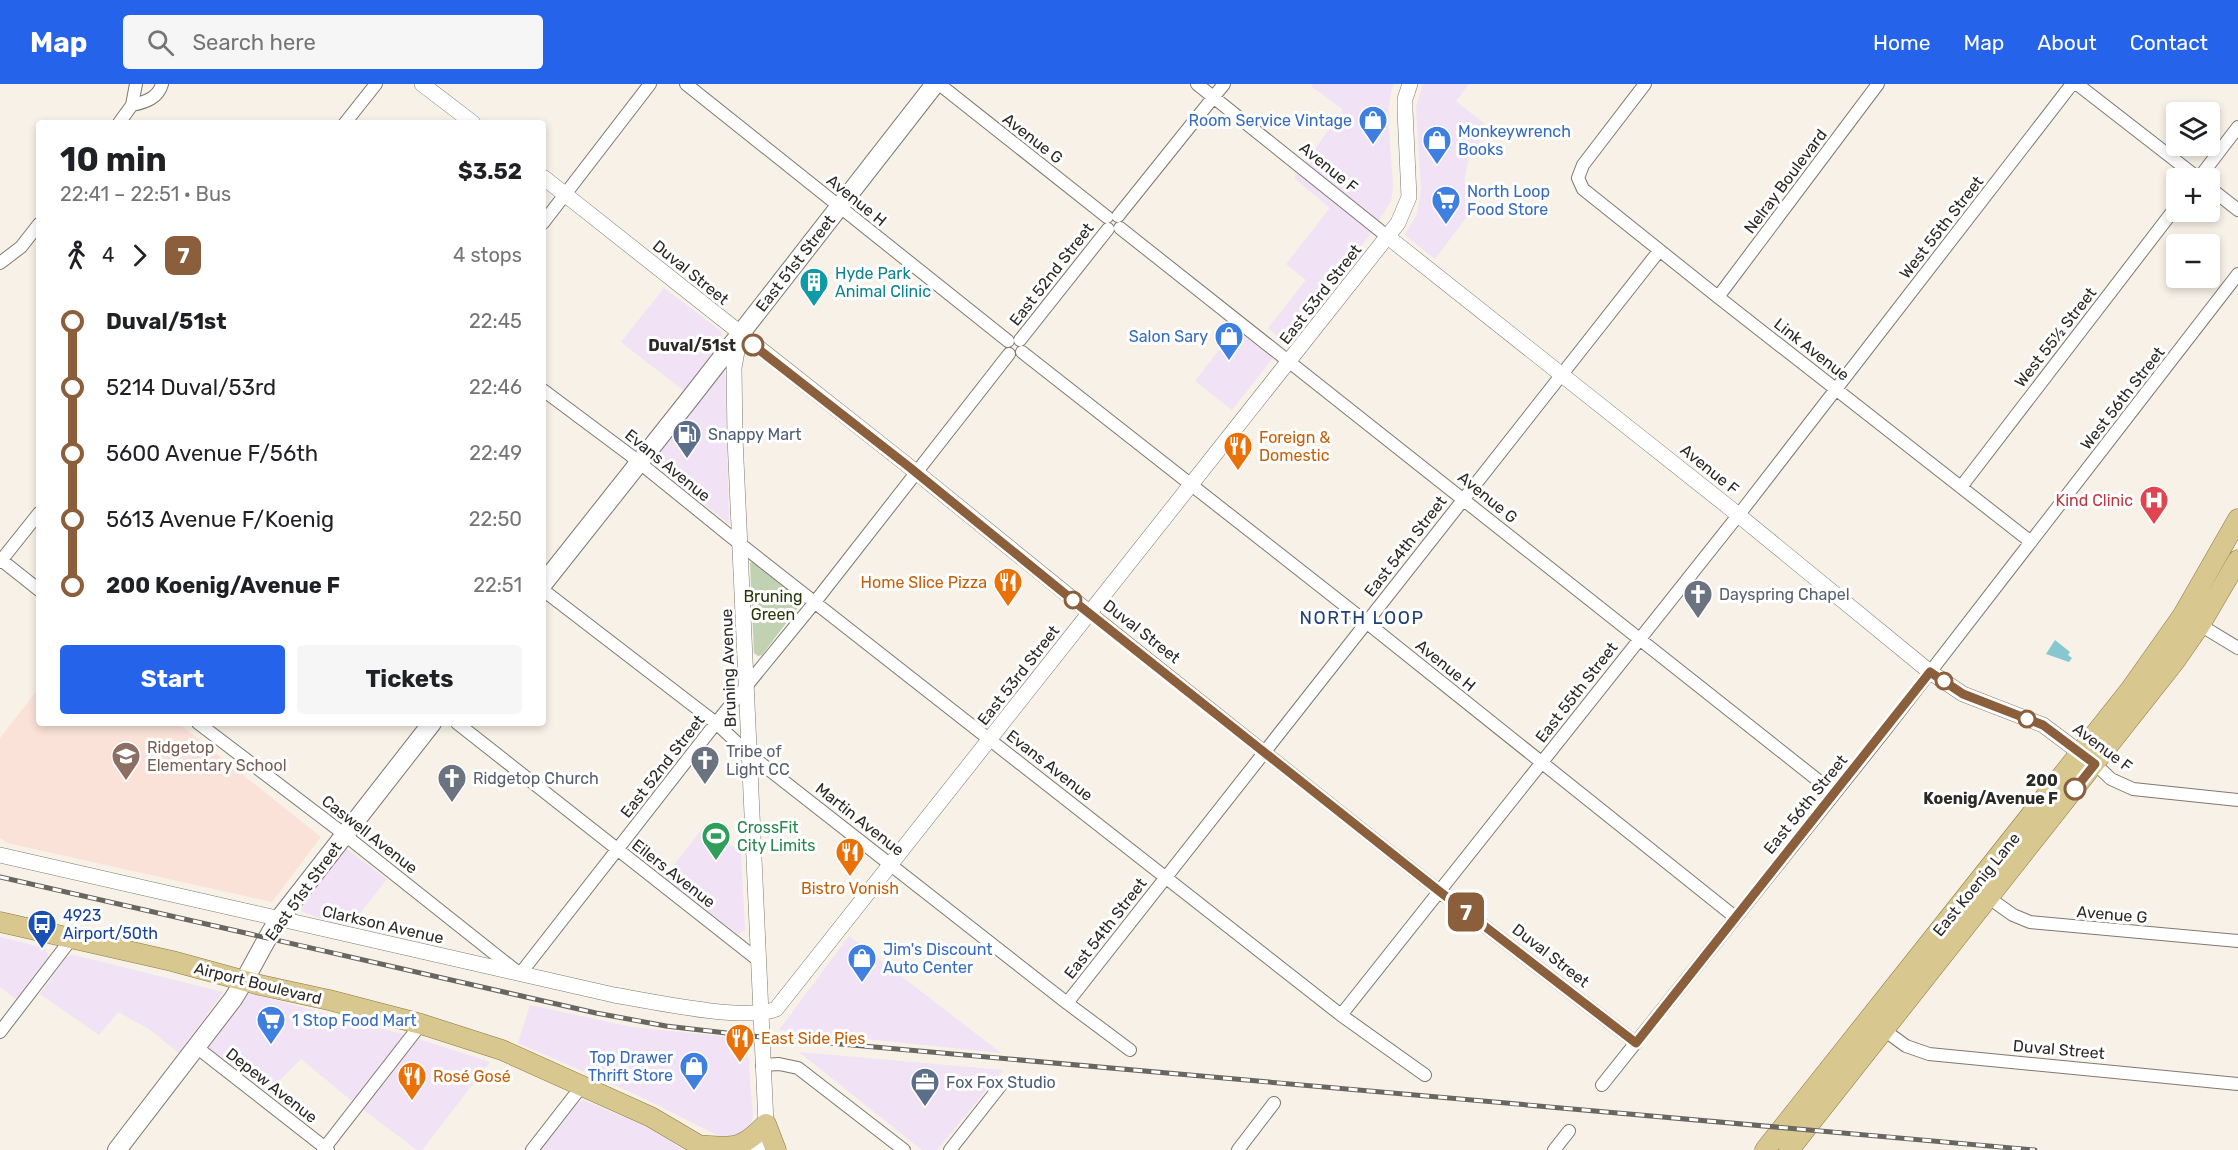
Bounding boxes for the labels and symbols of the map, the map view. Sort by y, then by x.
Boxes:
shop icon: Room Service Vintage [1357,104,1389,146]
street label: Avenue G [999,109,1066,168]
place label: Room Service Vintage [1189,111,1352,130]
place label: Monkeywrench Books [1458,122,1571,159]
shop icon: Monkeywrench Books [1421,124,1453,166]
street label: Nelray Boulevard [1740,125,1831,237]
street label: Avenue F [1296,138,1362,197]
street label: Avenue H [823,171,890,230]
street label: West 55th Street [1895,172,1987,282]
place label: North Loop Food Store [1467,182,1550,219]
supermarket icon: North Loop Food Store [1430,184,1462,226]
street label: East 51st Street [752,211,839,315]
street label: East 52nd Street [1005,219,1097,329]
street label: Duval Street [649,236,732,309]
street label: East 53rd Street [1275,241,1365,348]
place label: Hyde Park Animal Clinic [835,264,931,301]
building icon: Hyde Park Animal Clinic [798,266,830,308]
street label: West 55½ Street [2011,284,2100,391]
street label: Link Avenue [1770,314,1853,385]
shop icon: Salon Sary [1213,320,1245,362]
place label: Salon Sary [1129,327,1208,346]
marker: Duval/51st [742,334,764,356]
place label: Duval/51st [648,336,737,355]
street label: West 56th Street [2076,343,2168,453]
fuel station icon: Snappy Mart [671,418,703,460]
street label: Evans Avenue [621,425,714,506]
place label: Snappy Mart [708,425,801,444]
place label: Foreign & Domestic [1259,428,1330,465]
restaurant icon: Foreign & Domestic [1222,430,1254,472]
street label: Avenue F [1677,440,1743,499]
street label: Avenue G [1454,468,1521,527]
hospital icon: Kind Clinic [2138,484,2170,526]
place label: Kind Clinic [2056,491,2133,510]
street label: East 54th Street [1360,492,1451,600]
restaurant icon: Home Slice Pizza [992,566,1024,608]
place label: Home Slice Pizza [861,573,987,592]
church icon: Dayspring Chapel [1682,578,1714,620]
place label: Dayspring Chapel [1719,585,1850,604]
park label: Bruning Green [743,587,803,624]
unlabelled marker [1064,591,1082,609]
street label: Duval Street [1100,596,1184,667]
district label: NORTH LOOP [1300,607,1424,629]
street label: Bruning Avenue [717,608,740,728]
street label: East 53rd Street [973,622,1063,729]
street label: Avenue H [1412,636,1479,695]
street label: East 55th Street [1531,638,1621,746]
unlabelled marker [1935,672,1953,690]
unlabelled marker [2018,710,2036,728]
street label: East 52nd Street [616,711,708,821]
street label: Avenue F [2069,719,2136,776]
street label: Evans Avenue [1003,726,1097,805]
place label: Ridgetop Elementary School [147,738,287,775]
school or university icon: Ridgetop Elementary School [110,740,142,782]
place label: Tribe of Light CC [726,742,790,779]
church icon: Tribe of Light CC [689,744,721,786]
street label: East 56th Street [1760,751,1851,858]
church icon: Ridgetop Church [436,762,468,804]
place label: Ridgetop Church [473,769,599,788]
place label: 200 Koenig/Avenue F [1923,771,2058,808]
marker: 200 Koenig/Avenue F [2064,778,2086,800]
street label: Martin Avenue [812,779,908,860]
street label: Caswell Avenue [318,791,421,878]
place label: CrossFit City Limits [737,818,816,855]
sports icon: CrossFit City Limits [700,820,732,862]
street label: East Koenig Lane [1929,829,2024,940]
street label: Eilers Avenue [628,835,719,912]
restaurant icon: Bistro Vonish [834,836,866,878]
street label: East 51st Street [261,838,346,944]
street label: East 54th Street [1060,874,1151,982]
place label: Bistro Vonish [801,879,899,898]
line badge: 7 [1446,892,1486,932]
street label: Clarkson Avenue [320,901,446,948]
street label: Avenue G [2076,902,2148,927]
place label: 4923 Airport/50th [63,906,158,943]
bus stop icon: 4923 Airport/50th [26,908,58,950]
street label: Duval Street [1509,920,1593,991]
place label: Jim's Discount Auto Center [883,940,993,977]
shop icon: Jim's Discount Auto Center [846,942,878,984]
street label: Airport Boulevard [192,958,324,1008]
supermarket icon: 1 Stop Food Mart [255,1004,287,1046]
place label: 1 Stop Food Mart [292,1011,416,1030]
restaurant icon: East Side Pies [724,1022,756,1064]
place label: East Side Pies [761,1029,865,1048]
street label: Duval Street [2012,1036,2106,1063]
street label: Depew Avenue [222,1044,321,1127]
place label: Top Drawer Thrift Store [588,1048,673,1085]
shop icon: Top Drawer Thrift Store [678,1050,710,1092]
restaurant icon: Rosé Gosé [396,1060,428,1102]
office icon: Fox Fox Studio [909,1066,941,1108]
place label: Rosé Gosé [433,1067,511,1086]
place label: Fox Fox Studio [946,1073,1056,1092]

